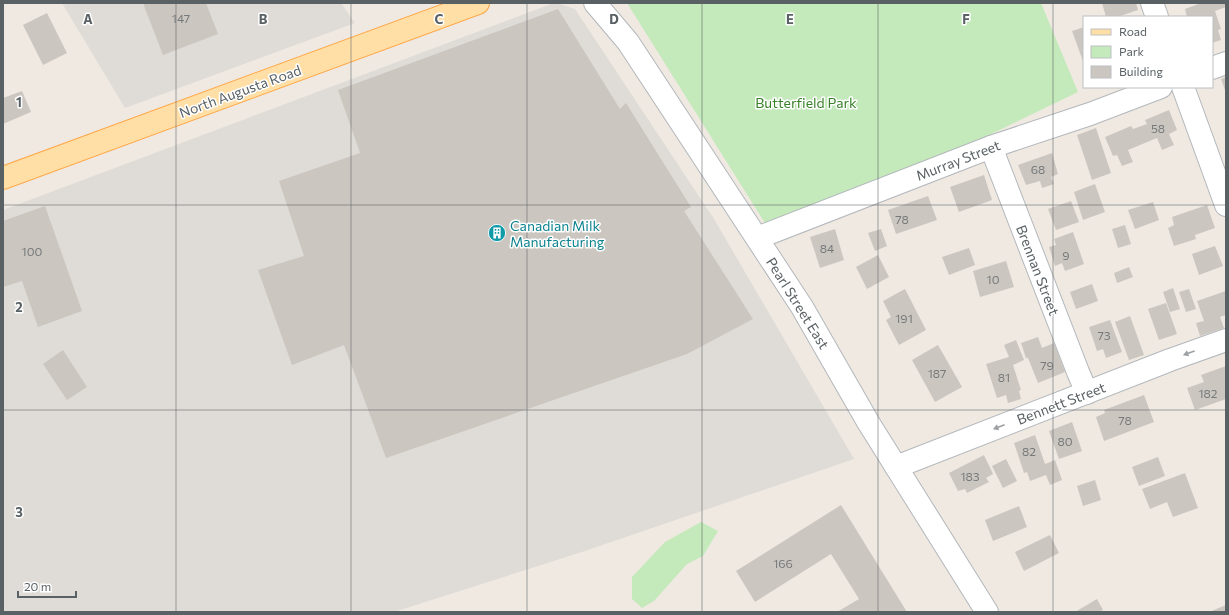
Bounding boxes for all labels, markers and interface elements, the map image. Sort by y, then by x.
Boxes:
text: A [83,11,93,27]
house number: 147 [172,11,190,25]
text: B [259,11,268,27]
text: C [435,11,444,27]
text: D [609,11,619,27]
text: E [786,11,794,27]
text: F [962,11,970,27]
legend [1083,16,1213,88]
text: Road [1119,24,1147,38]
text: Park [1119,44,1145,58]
street label: North Augusta Road [177,61,303,121]
text: Building [1119,64,1163,78]
text: 1 [16,94,22,110]
park label: Butterfield Park [755,94,857,111]
house number: 58 [1151,121,1165,135]
street label: Murray Street [913,136,1003,184]
house number: 68 [1031,162,1045,176]
house number: 78 [895,212,909,226]
place label: Canadian Milk Manufacturing [510,217,605,250]
street label: Brennan Street [1013,222,1063,318]
building icon: Canadian Milk Manufacturing [487,223,507,243]
house number: 84 [820,241,834,255]
house number: 100 [22,244,43,258]
house number: 9 [1062,248,1070,262]
street label: Pearl Street East [763,254,833,352]
house number: 10 [987,272,1000,286]
text: 2 [15,299,23,315]
house number: 191 [895,311,913,325]
house number: 73 [1097,328,1111,342]
one-way arrow [1183,350,1195,356]
house number: 79 [1040,358,1054,372]
house number: 187 [928,366,946,380]
house number: 81 [998,370,1010,384]
street label: Bennett Street [1014,378,1108,428]
house number: 182 [1198,386,1218,400]
house number: 78 [1118,413,1132,427]
one-way arrow [992,424,1004,430]
house number: 80 [1057,434,1073,448]
house number: 82 [1022,444,1036,458]
house number: 183 [960,469,980,483]
text: 3 [15,504,23,520]
house number: 166 [773,556,793,570]
scale bar [18,573,76,599]
text: 20 m [24,579,51,593]

